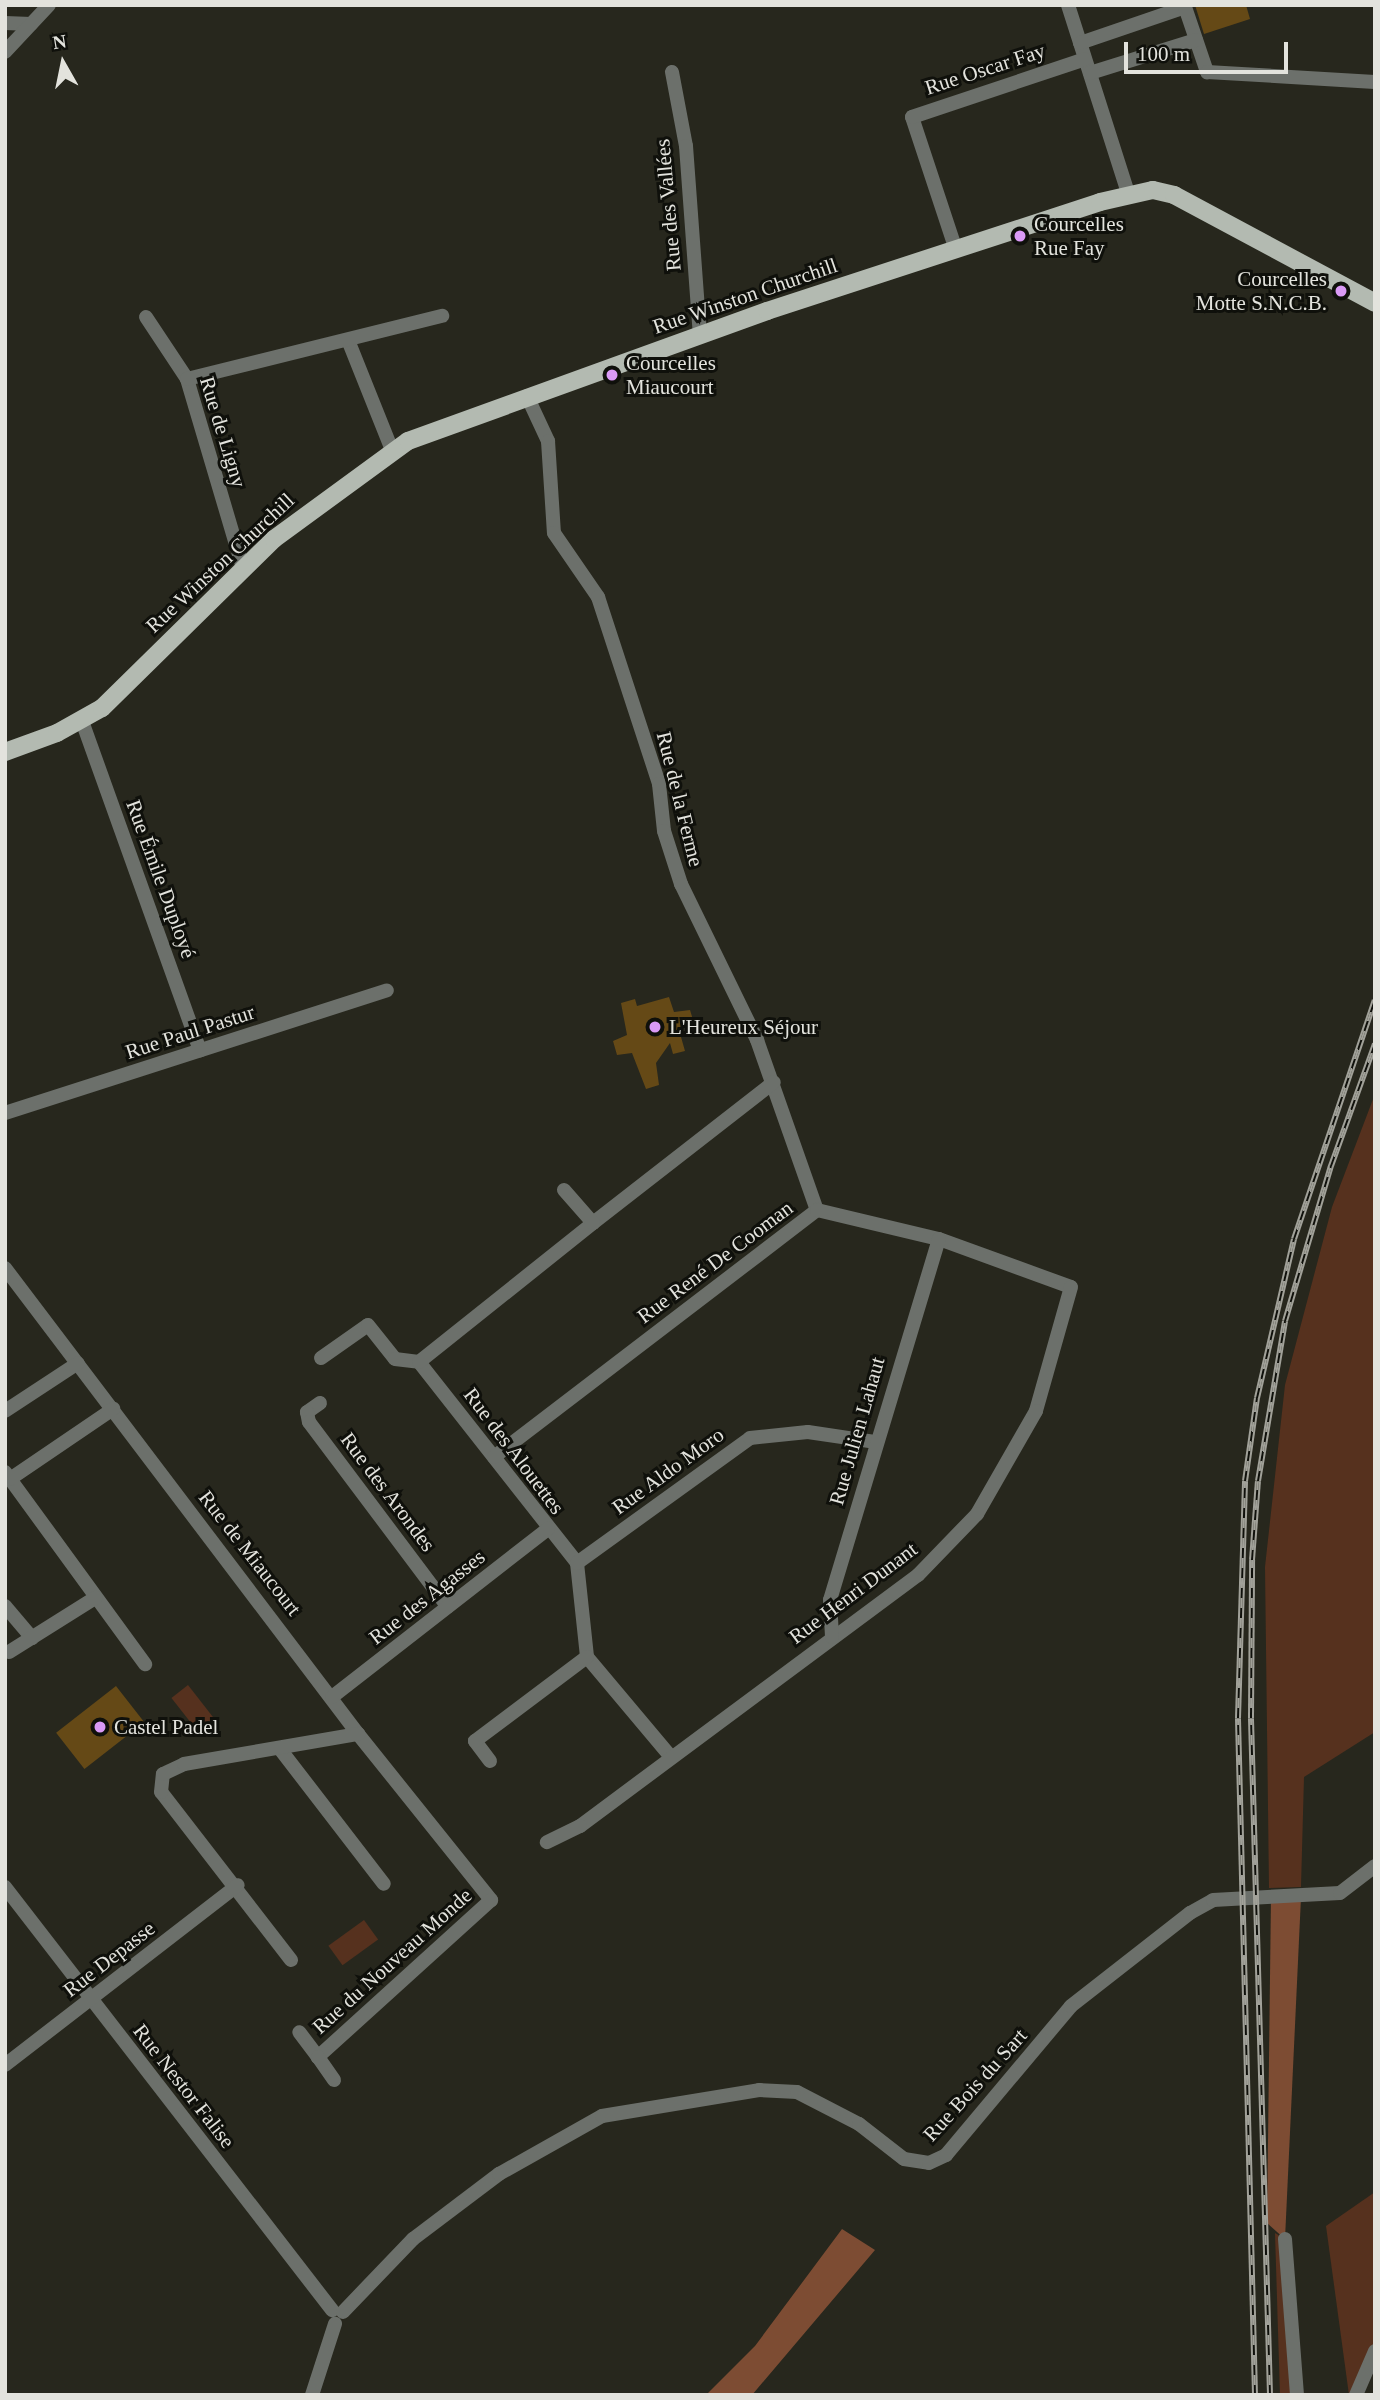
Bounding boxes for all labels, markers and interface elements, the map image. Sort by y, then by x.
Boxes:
north arrow [28,28,98,98]
scale bar [1128,28,1292,72]
text: N [51,30,68,53]
street label: Rue Oscar Fay [922,38,1048,100]
text: 100 m [1137,42,1190,66]
street label: Rue des Vallées [650,138,686,272]
place label: Courcelles Rue Fay [1034,211,1124,261]
marker: Courcelles Rue Fay [1012,228,1028,244]
street label: Rue Winston Churchill [649,253,841,339]
place label: Courcelles Motte S.N.C.B. [1196,266,1327,316]
marker: Courcelles Motte S.N.C.B. [1333,283,1349,299]
place label: Courcelles Miaucourt [626,350,716,400]
marker: Courcelles Miaucourt [604,367,620,383]
street label: Rue de Ligny [194,374,252,490]
street label: Rue Winston Churchill [140,488,300,638]
street label: Rue de la Ferme [651,729,709,869]
street label: Rue Émile Duployé [121,796,201,962]
street label: Rue Paul Pastur [122,999,258,1065]
place label: L'Heureux Séjour [669,1014,818,1040]
marker: L'Heureux Séjour [647,1019,663,1035]
street label: Rue René De Cooman [632,1195,798,1329]
street label: Rue Julien Lahaut [824,1354,890,1508]
street label: Rue des Alouettes [458,1382,570,1520]
street label: Rue Aldo Moro [607,1422,729,1520]
street label: Rue des Arondes [335,1427,441,1557]
street label: Rue de Miaucourt [193,1486,307,1620]
street label: Rue Henri Dunant [784,1537,922,1649]
street label: Rue des Agasses [364,1544,490,1650]
place label: Castel Padel [114,1714,218,1740]
marker: Castel Padel [92,1719,108,1735]
street label: Rue du Nouveau Monde [307,1883,477,2039]
street label: Rue Depasse [58,1916,160,2002]
street label: Rue Nestor Falise [128,2019,240,2153]
street label: Rue Bois du Sart [918,2023,1032,2147]

